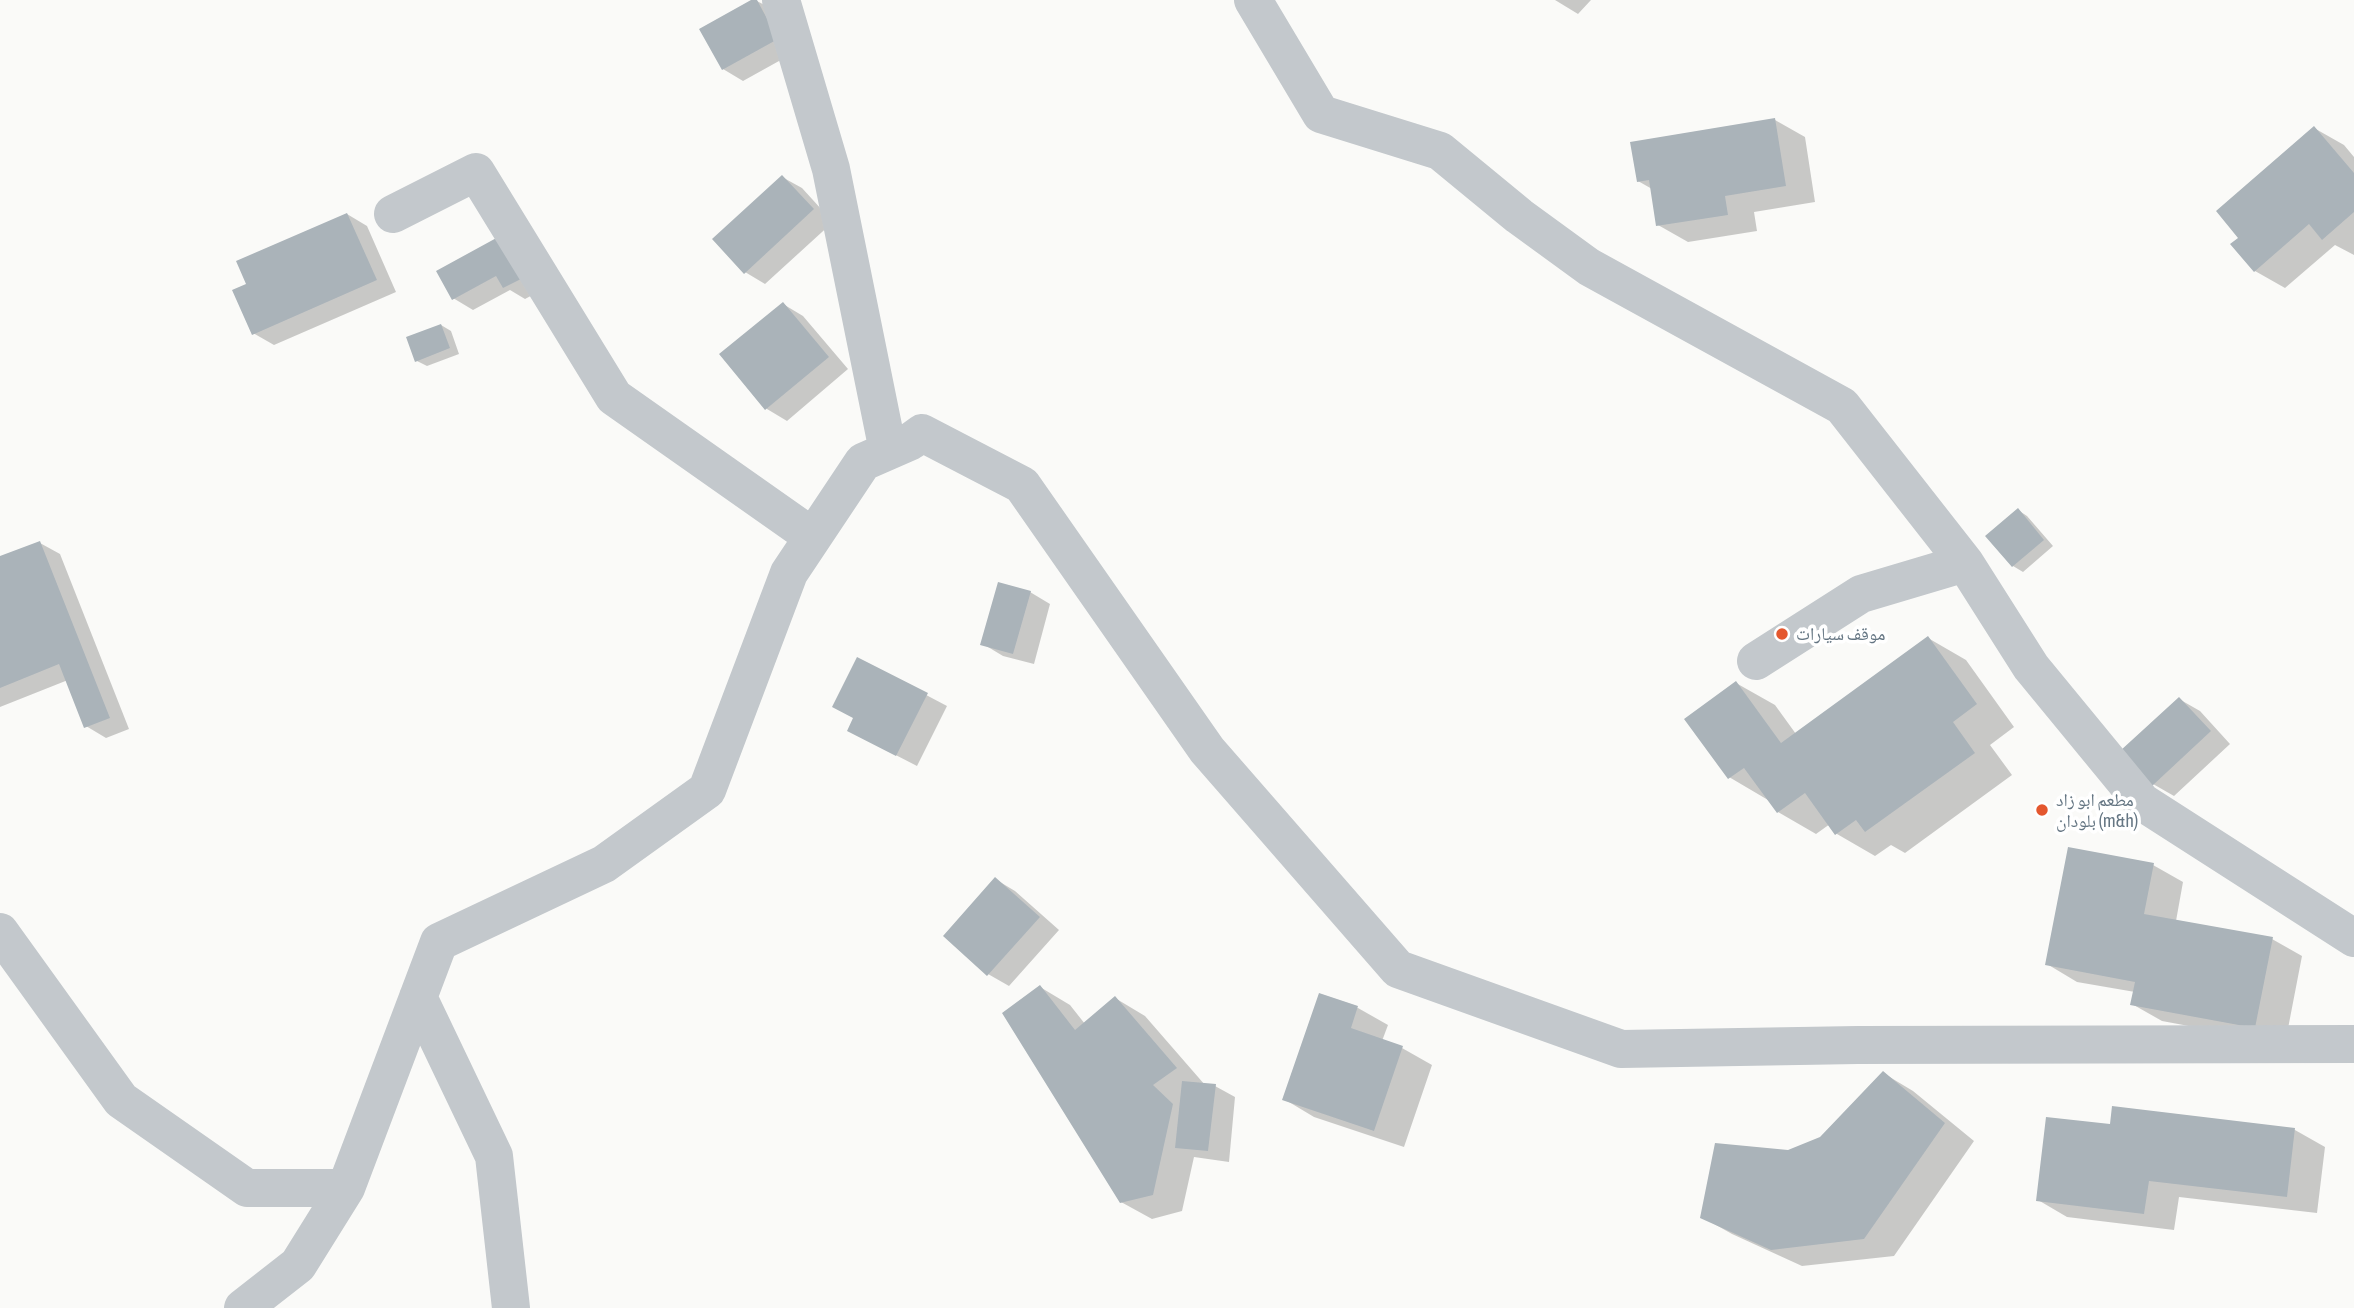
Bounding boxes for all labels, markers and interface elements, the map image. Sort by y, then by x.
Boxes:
place label: موقف سيارات [1796,623,1885,645]
marker: موقف سيارات [1774,626,1790,642]
place label: مطعم ابو زاد بلودان (m&h) [2056,789,2138,832]
marker: مطعم ابو زاد بلودان (m&h) [2034,802,2050,818]

